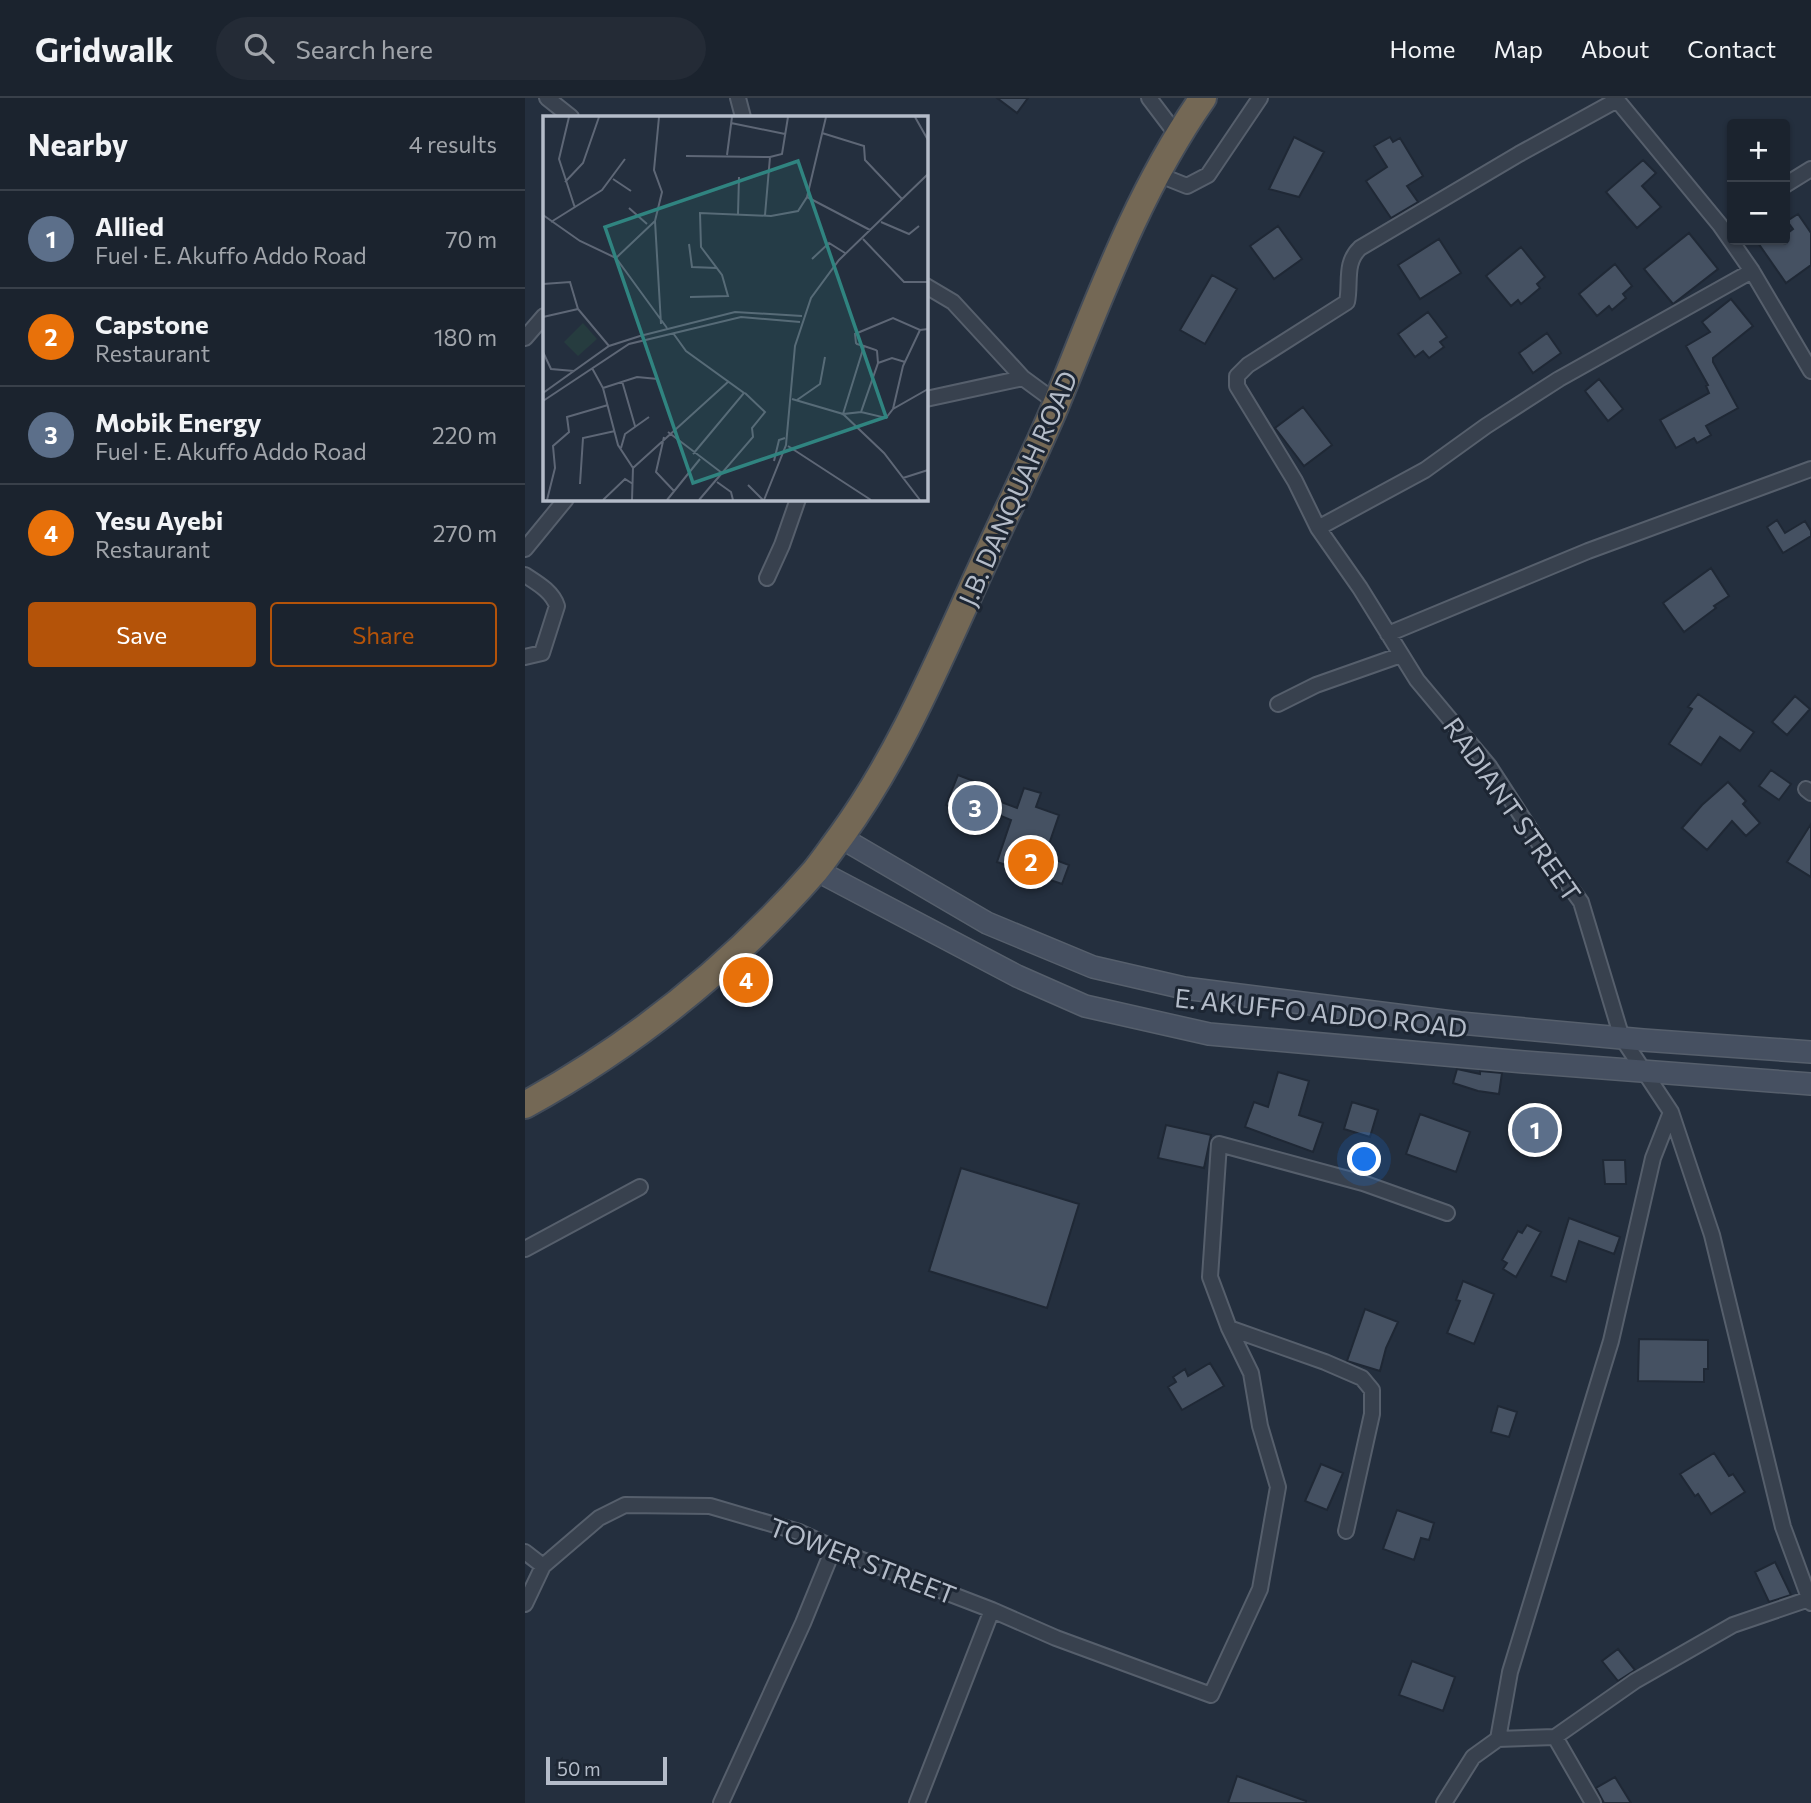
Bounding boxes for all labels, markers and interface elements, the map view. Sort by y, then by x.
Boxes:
search box [216,17,706,80]
text: Gridwalk [35,28,174,69]
icon: search [240,29,278,67]
text: Search here [296,33,433,64]
text: Home [1390,34,1456,63]
text: Map [1494,34,1543,63]
text: About [1581,34,1649,63]
text: Contact [1687,34,1776,63]
inset map [543,116,927,500]
map controls [1727,119,1790,245]
button: + [1727,119,1790,182]
text: Nearby [28,125,128,162]
text: 4 results [409,130,497,158]
button: − [1727,182,1790,245]
text: Allied [95,210,164,241]
text: 1 [46,225,56,253]
text: 70 m [445,225,497,253]
text: Fuel · E. Akuffo Addo Road [95,241,367,269]
text: Capstone [95,308,209,339]
text: 2 [44,323,58,351]
text: 180 m [434,323,497,351]
text: Restaurant [95,339,210,367]
street label: J.B. DANQUAH ROAD [951,366,1083,610]
text: Mobik Energy [95,406,261,437]
text: 3 [44,421,58,449]
text: 220 m [432,421,497,449]
text: Fuel · E. Akuffo Addo Road [95,437,367,465]
text: Yesu Ayebi [95,504,223,535]
text: 4 [44,519,58,547]
text: 270 m [433,519,497,547]
text: Restaurant [95,535,210,563]
button: Save [28,602,256,667]
button: Share [270,602,497,667]
street label: RADIANT STREET [1438,711,1588,907]
pin: 3 [952,782,998,834]
pin: 2 [1008,836,1054,888]
pin: 4 [723,954,769,1006]
street label: E. AKUFFO ADDO ROAD [1173,981,1469,1043]
pin: 1 [1512,1104,1558,1156]
your location [1347,1142,1381,1176]
street label: TOWER STREET [765,1510,961,1610]
scale bar [546,1754,667,1786]
text: 50 m [557,1757,601,1780]

